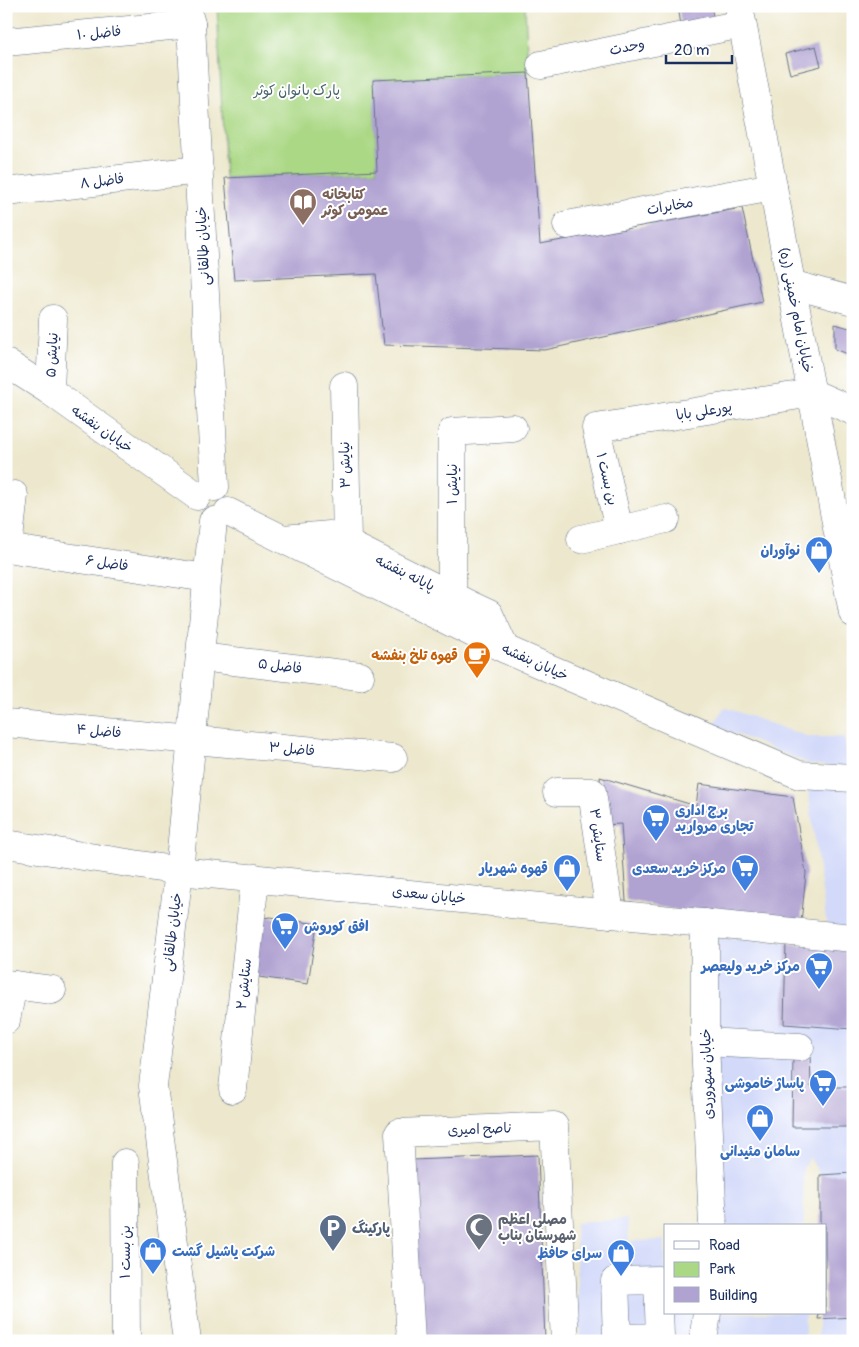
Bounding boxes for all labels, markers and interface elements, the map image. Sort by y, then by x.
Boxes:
street label: فاضل ۱۰ [76,23,122,43]
scale bar [666,32,733,64]
street label: وحدت [608,35,646,59]
text: 20 m [674,41,709,60]
park label: پارک بانوان کوثر [253,82,340,100]
street label: فاضل ۸ [79,170,125,192]
place label: کتابخانه عمومی کوثر [320,186,389,220]
library icon: کتابخانه عمومی کوثر [288,187,318,226]
street label: مخابرات [645,194,695,218]
street label: خیابان طالقانی [192,206,214,286]
street label: خیابان امام خمینی (ره) [773,246,817,375]
street label: نیایش ۵ [42,332,62,378]
street label: پورعلی بابا [675,398,733,425]
street label: خیابان بنفشه [68,402,136,456]
street label: نیایش ۳ [336,441,354,489]
street label: بن بست ۱ [593,451,621,507]
street label: نیایش ۱ [444,464,461,504]
shop icon: نوآوران [804,535,834,574]
place label: نوآوران [760,542,800,560]
street label: پایانه بنفشه [372,551,438,596]
street label: فاضل ۶ [84,552,130,574]
cafe icon: قهوه تلخ بنفشه [462,640,492,679]
street label: خیابان بنفشه [499,640,571,684]
place label: قهوه تلخ بنفشه [371,647,458,665]
street label: فاضل ۵ [257,655,303,677]
street label: فاضل ۴ [76,721,122,741]
street label: فاضل ۳ [268,739,316,759]
place label: برج اداری تجاری مروارید [675,802,754,835]
supermarket icon: برج اداری تجاری مروارید [641,803,671,842]
street label: ستایش ۳ [586,807,610,863]
shop icon: قهوه شهریار [552,853,582,892]
supermarket icon: مرکز خرید سعدی [730,853,760,892]
place label: قهوه شهریار [477,860,548,878]
place label: مرکز خرید سعدی [632,860,726,877]
street label: خیابان سعدی [391,883,467,907]
street label: خیابان طالقانی [159,892,185,972]
supermarket icon: افق کوروش [270,911,300,950]
place label: افق کوروش [304,918,369,936]
supermarket icon: مرکز خرید ولیعصر [804,951,834,990]
street label: ستایش ۲ [233,957,255,1011]
place label: مرکز خرید ولیعصر [700,958,800,975]
street label: خیابان سهروردی [697,1028,717,1120]
supermarket icon: پاساژ خاموشی [808,1068,838,1107]
place label: پاساژ خاموشی [725,1075,804,1093]
shop icon: سامان مئیدانی [745,1103,775,1142]
street label: ناصح امیری [447,1119,513,1140]
place label: سامان مئیدانی [720,1143,800,1160]
place label: مصلی اعظم شهرستان بناب [498,1211,576,1244]
mosque icon: مصلی اعظم شهرستان بناب [464,1212,494,1251]
parking icon: پارکینگ [318,1213,348,1252]
place label: پارکینگ [352,1219,390,1237]
legend [664,1224,826,1314]
street label: بن بست ۱ [117,1225,134,1279]
shop icon: شرکت یاشیل گشت [138,1236,168,1275]
text: Road [709,1236,740,1255]
shop icon: سرای حافظ [606,1238,636,1277]
place label: شرکت یاشیل گشت [172,1242,275,1260]
place label: سرای حافظ [537,1245,602,1262]
text: Park [709,1260,736,1279]
text: Building [709,1286,757,1305]

